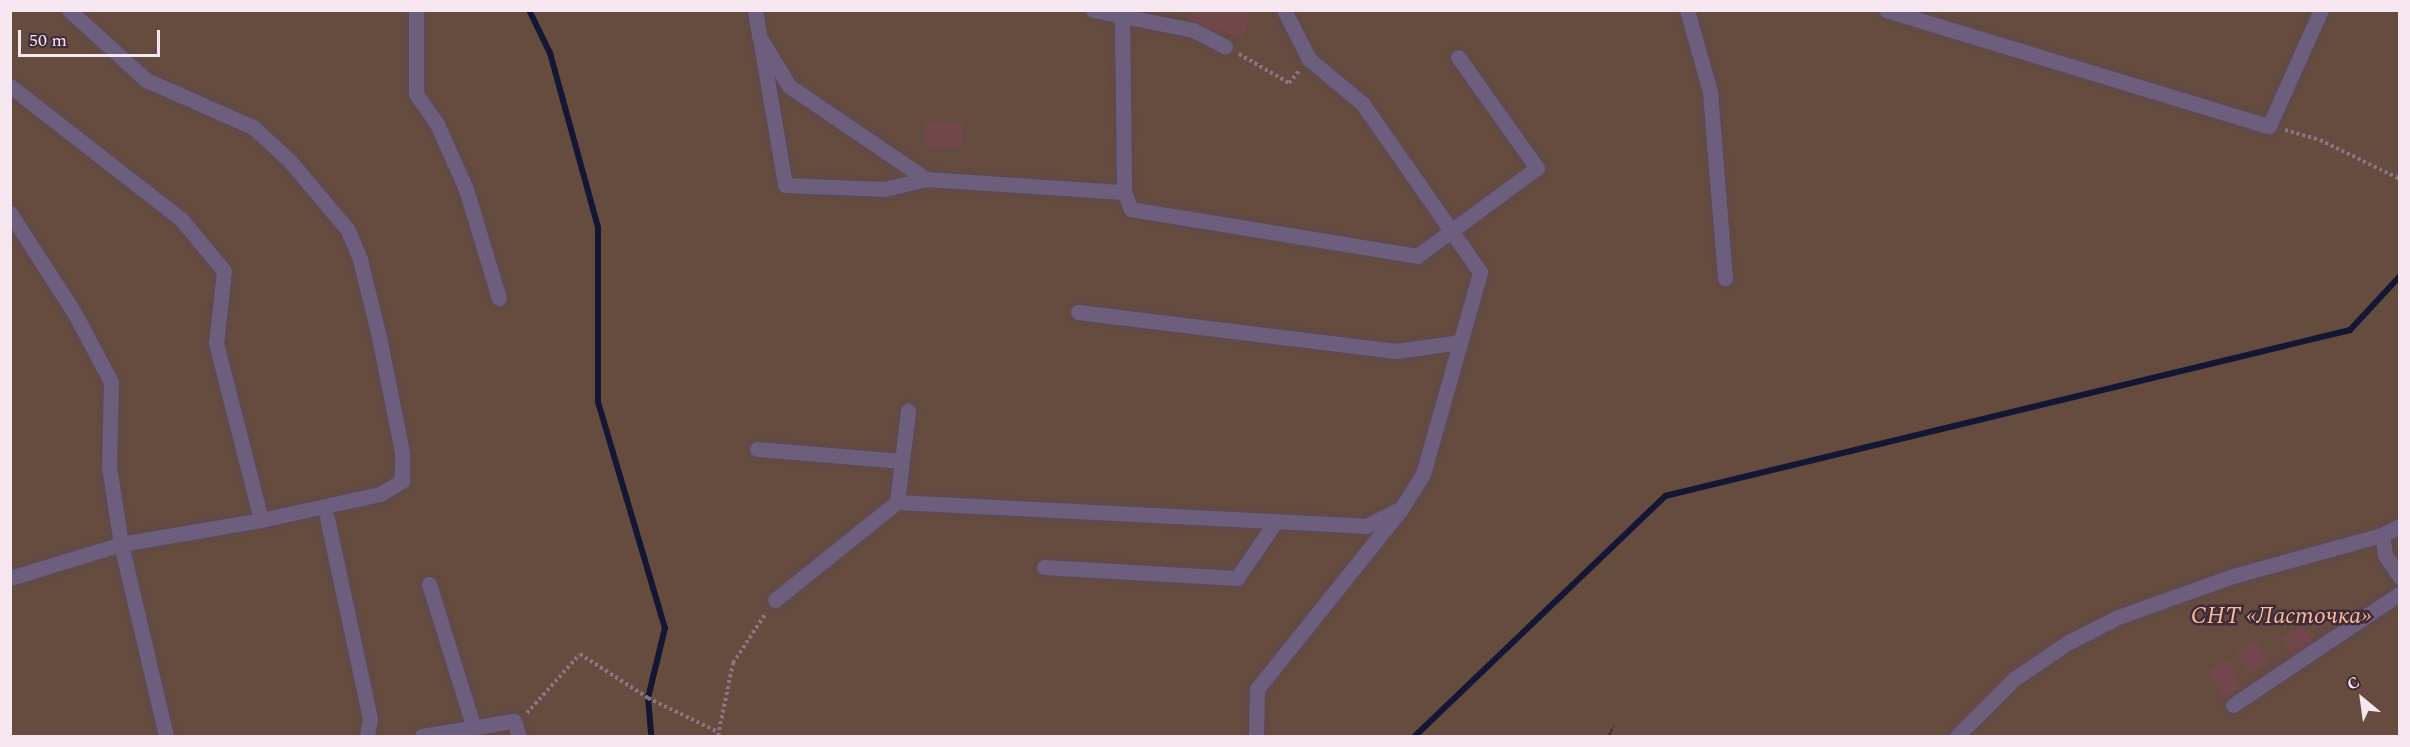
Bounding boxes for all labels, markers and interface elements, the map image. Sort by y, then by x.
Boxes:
scale bar [21,18,164,56]
text: 50 m [29,27,67,54]
park label: СНТ «Ласточка» [2191,603,2371,631]
north arrow [2332,669,2392,729]
text: С [2342,670,2364,697]

